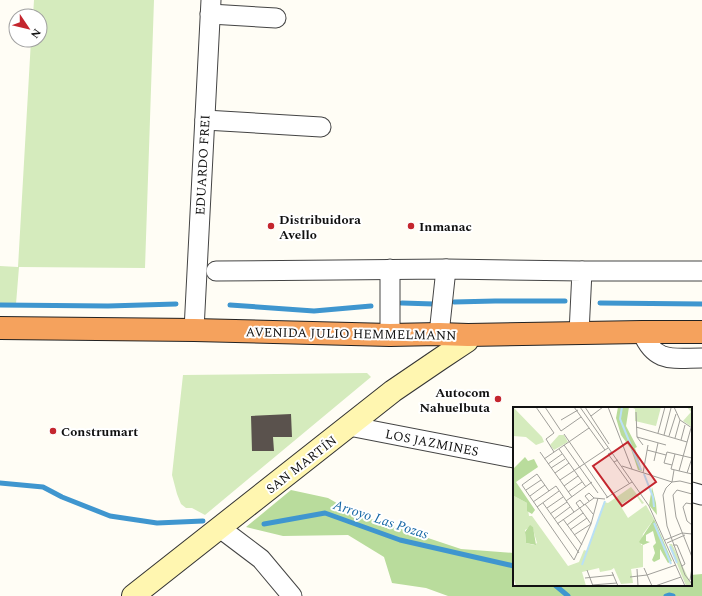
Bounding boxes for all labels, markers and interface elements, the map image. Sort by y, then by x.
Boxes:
north arrow [8,8,48,48]
text: N [26,25,45,42]
street label: EDUARDO FREI [190,114,216,216]
place label: Distribuidora Avello [279,210,361,245]
place label: Inmanac [419,217,472,237]
marker: Distribuidora Avello [266,221,276,231]
marker: Inmanac [406,221,416,231]
street label: AVENIDA JULIO HEMMELMANN [245,322,457,346]
place label: Autocom Nahuelbuta [419,383,490,418]
marker: Autocom Nahuelbuta [493,394,503,404]
inset map [513,407,692,586]
place label: Construmart [61,422,138,442]
street label: LOS JAZMINES [383,424,480,462]
marker: Construmart [48,426,58,436]
street label: SAN MARTÍN [262,431,341,499]
water label: Arroyo Las Pozas [330,494,431,545]

